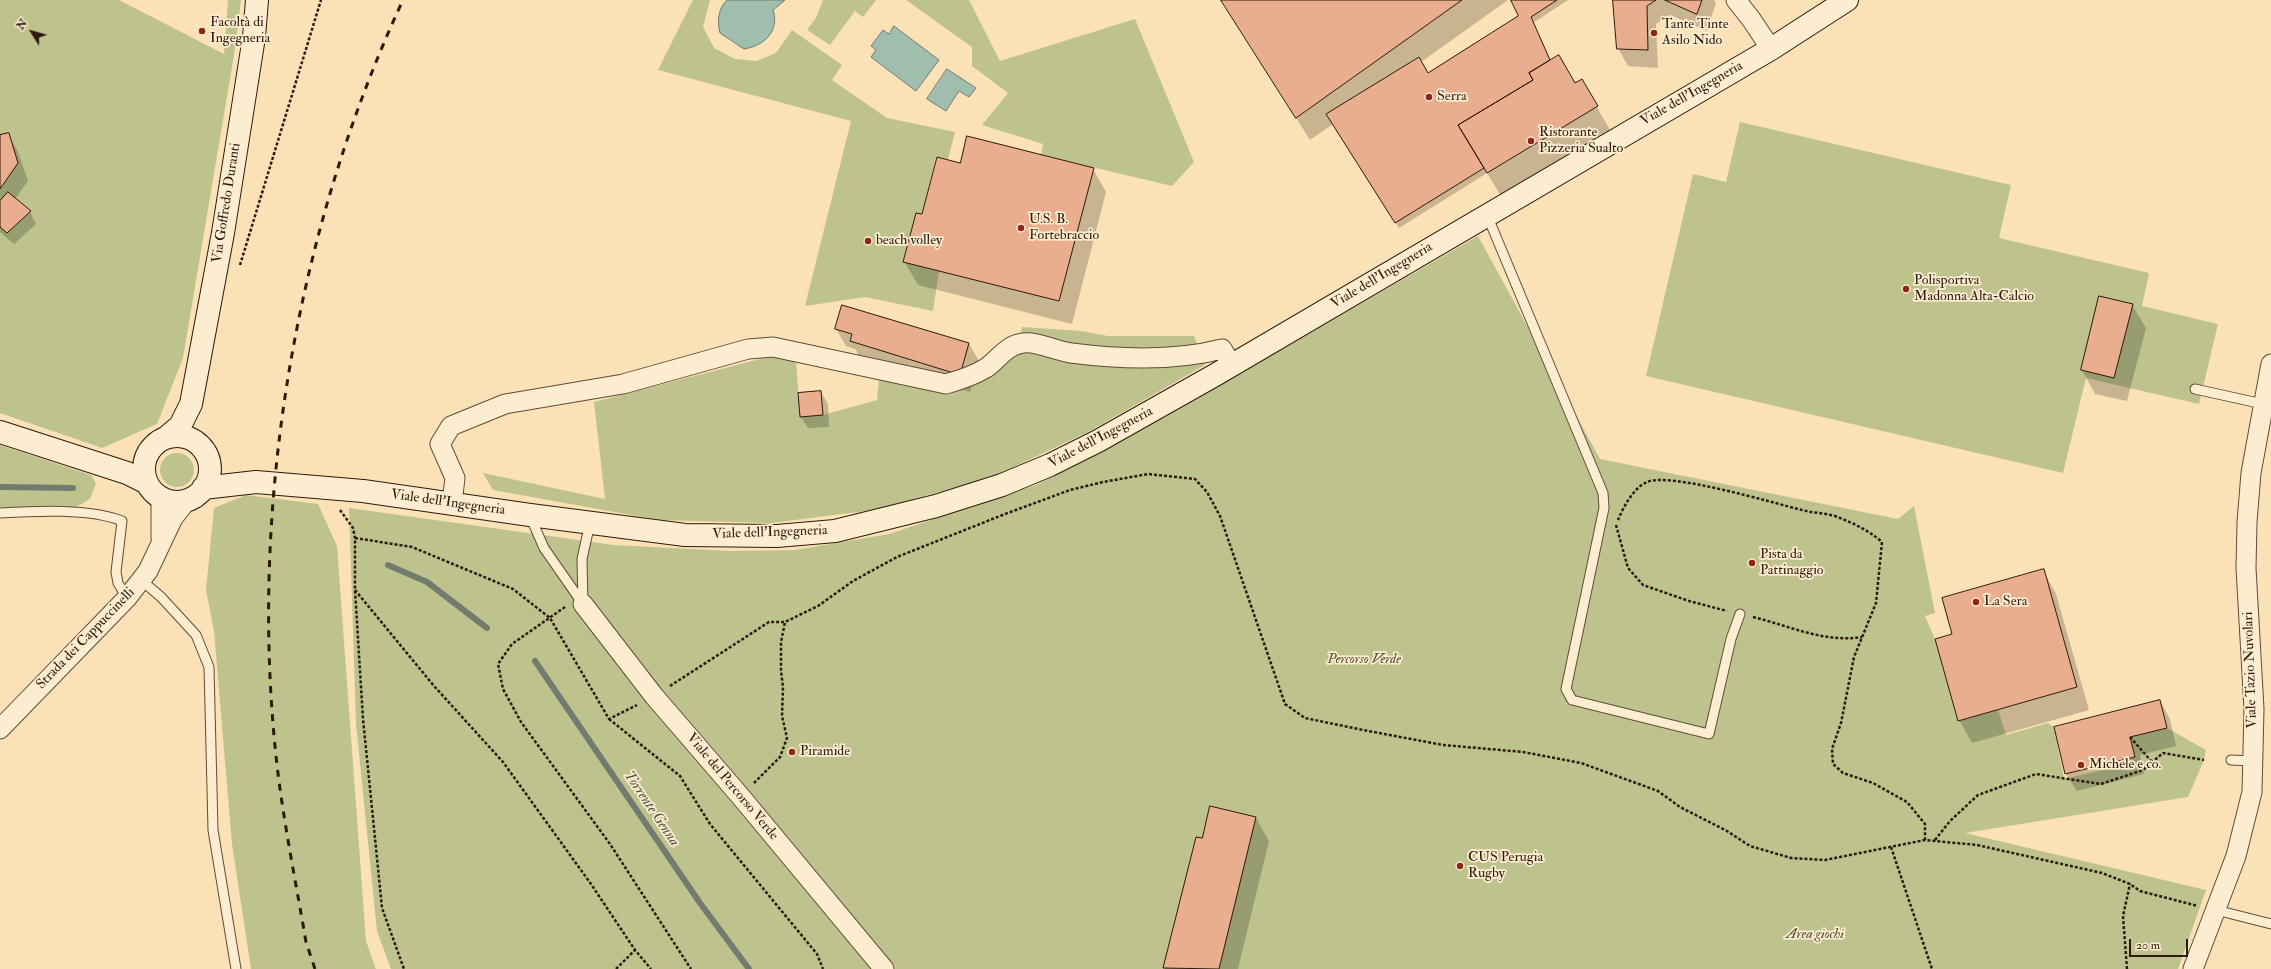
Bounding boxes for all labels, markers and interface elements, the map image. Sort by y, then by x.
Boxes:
north arrow [12,12,52,52]
place label: Facoltà di Ingegneria [210,15,270,48]
text: N [14,17,30,32]
place label: Tante Tinte Asilo Nido [1662,17,1729,50]
marker: Facoltà di Ingegneria [197,26,207,36]
marker: Tante Tinte Asilo Nido [1649,28,1659,38]
street label: Viale dell'Ingegneria [1638,58,1746,130]
place label: Serra [1437,89,1467,105]
marker: Serra [1424,92,1434,102]
place label: Ristorante Pizzeria Sualto [1539,125,1623,158]
marker: Ristorante Pizzeria Sualto [1526,136,1536,146]
street label: Via Goffredo Duranti [209,142,245,264]
place label: U.S. B. Fortebraccio [1029,212,1099,244]
marker: U.S. B. Fortebraccio [1016,223,1026,233]
place label: beach volley [876,233,942,249]
marker: beach volley [863,236,873,246]
street label: Viale dell'Ingegneria [1328,239,1436,313]
place label: Polisportiva Madonna Alta-Calcio [1914,273,2034,306]
marker: Polisportiva Madonna Alta-Calcio [1901,284,1911,294]
street label: Viale dell'Ingegneria [1046,403,1156,473]
street label: Viale dell'Ingegneria [390,487,506,519]
street label: Viale dell'Ingegneria [712,523,828,543]
place label: Pista da Pattinaggio [1760,547,1824,580]
marker: Pista da Pattinaggio [1747,558,1757,568]
street label: Strada dei Cappuccinelli [33,585,139,693]
place label: La Sera [1984,594,2027,610]
marker: La Sera [1971,597,1981,607]
street label: Viale Tazio Nuvolari [2241,611,2261,729]
park label: Percorso Verde [1327,652,1401,668]
street label: Viale del Percorso Verde [682,730,782,844]
place label: Piramide [800,744,850,760]
marker: Piramide [787,747,797,757]
place label: Michele e co. [2089,757,2161,773]
marker: Michele e co. [2076,760,2086,770]
water label: Torrente Genna [619,768,683,850]
place label: CUS Perugia Rugby [1468,850,1543,882]
marker: CUS Perugia Rugby [1455,861,1465,871]
park label: Area giochi [1786,927,1844,943]
scale bar [2131,931,2190,957]
text: 20 m [2136,938,2160,953]

